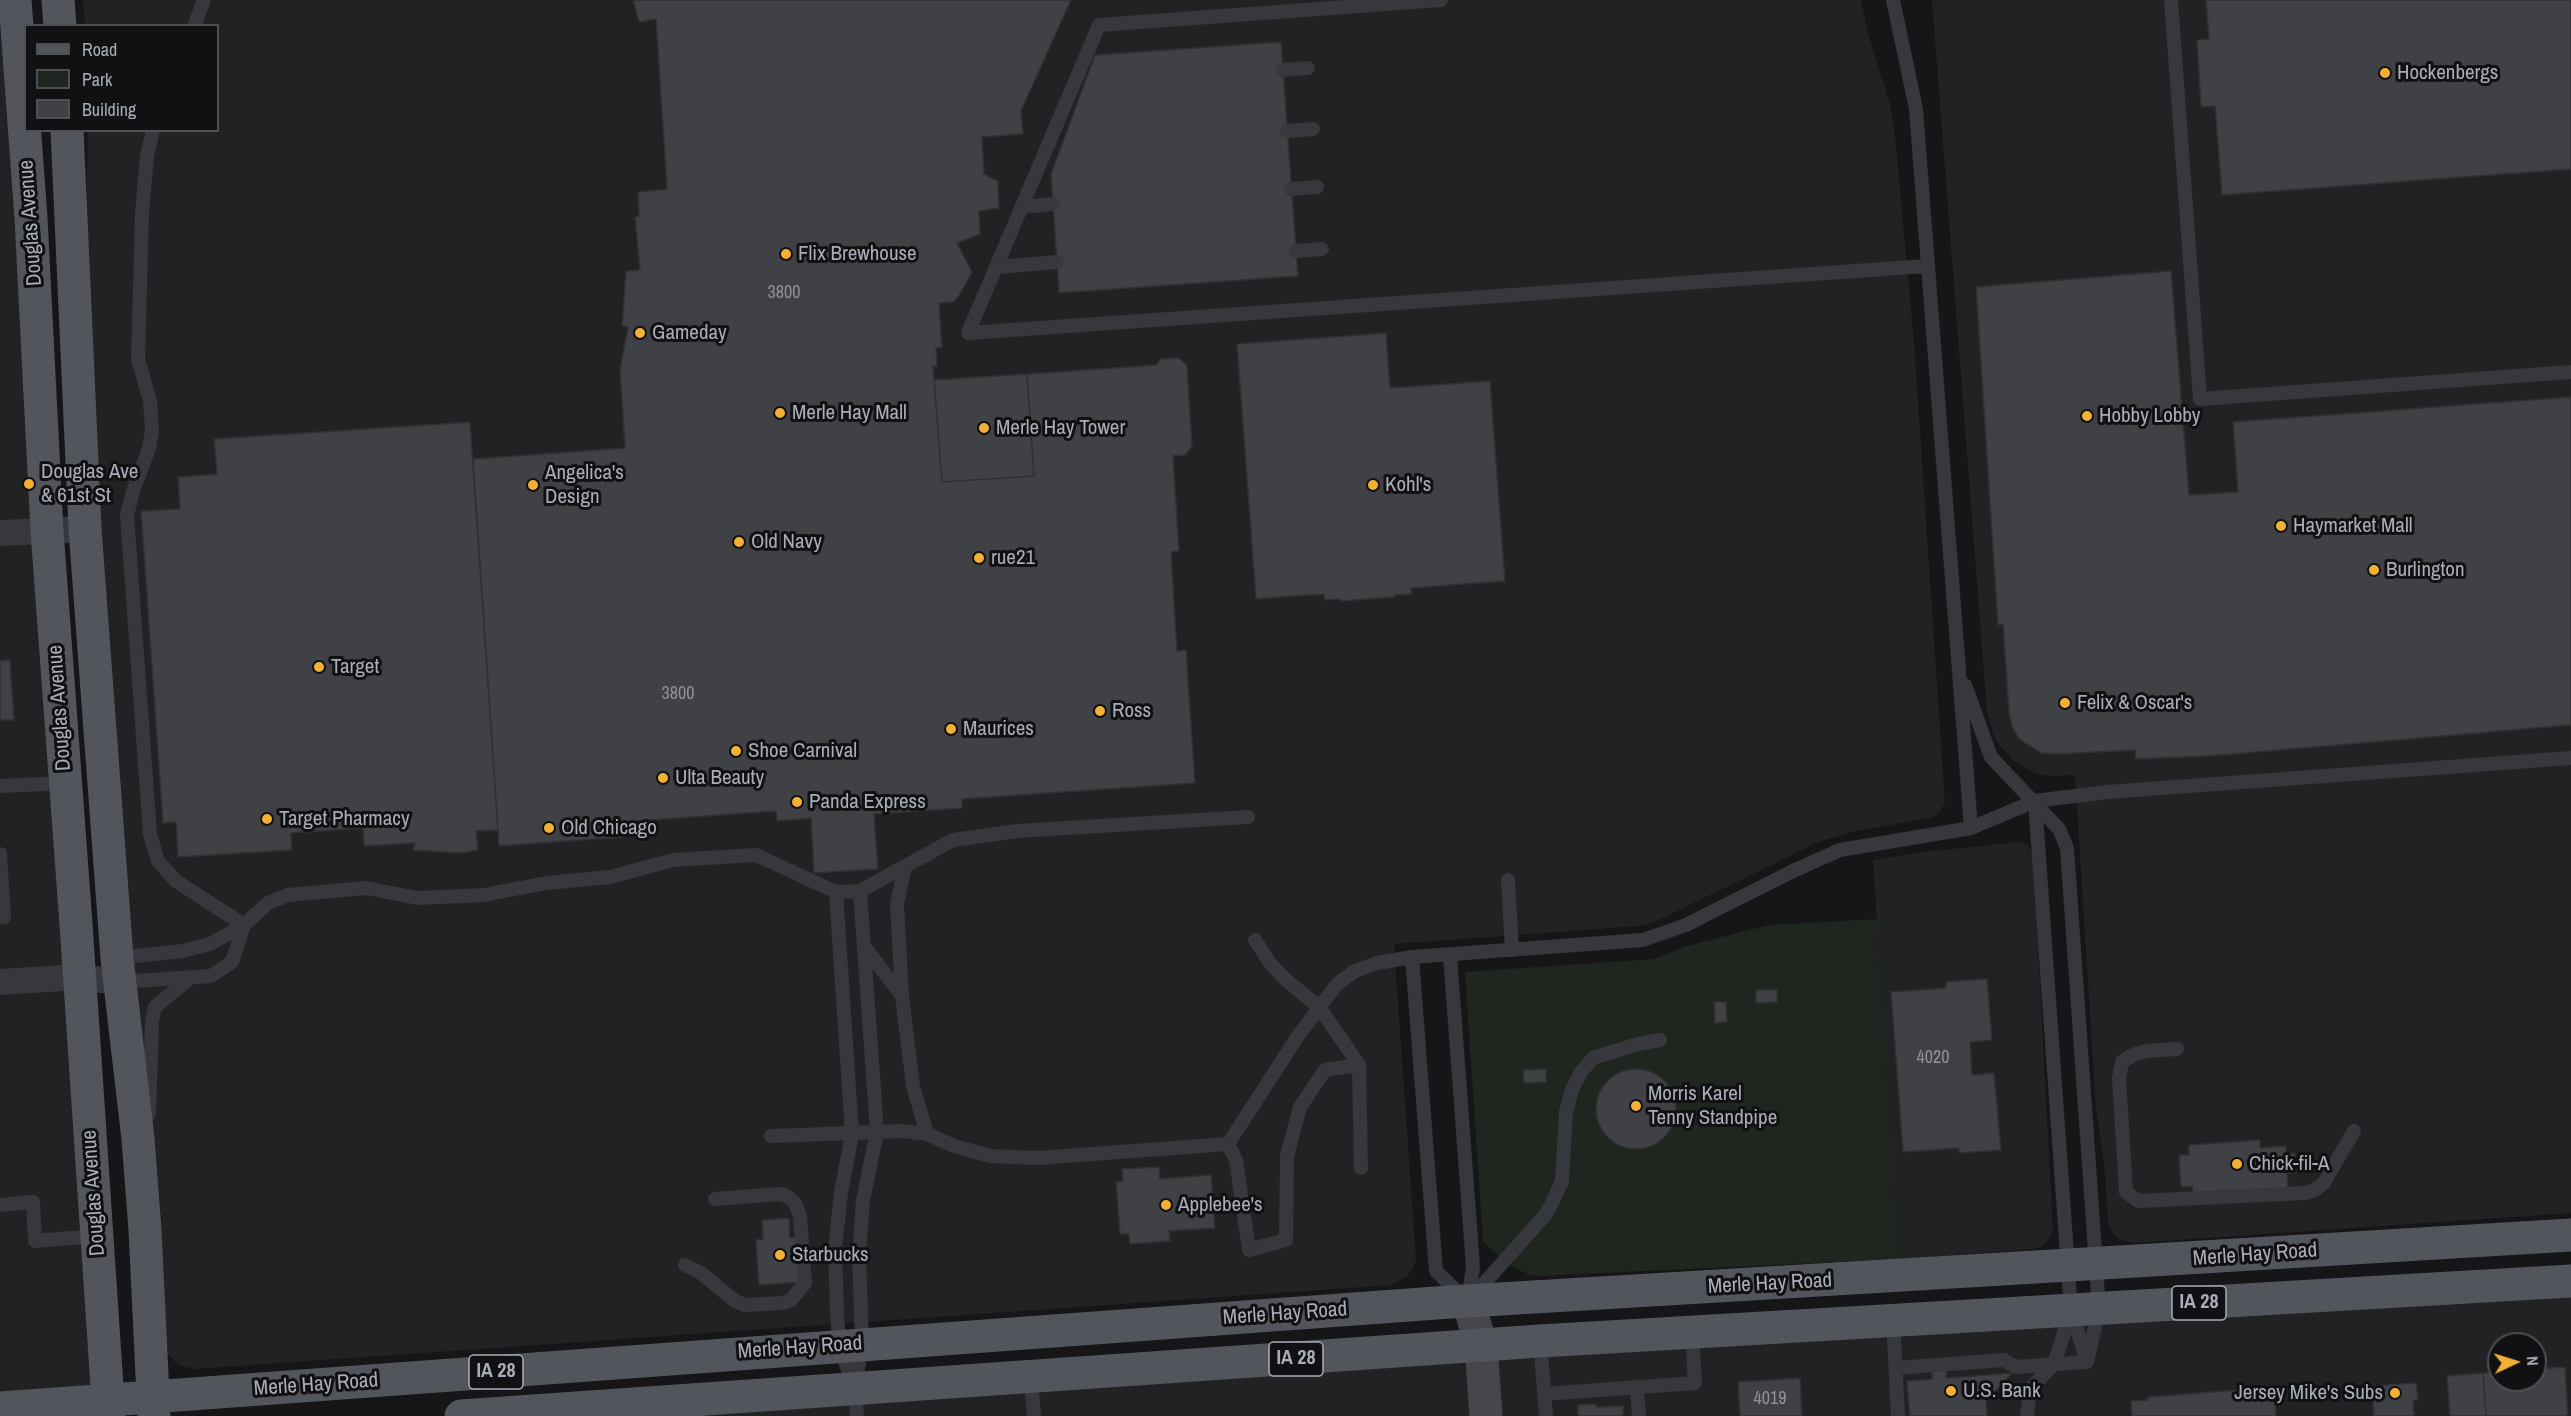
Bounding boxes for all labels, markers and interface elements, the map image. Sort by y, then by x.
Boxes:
legend [24,24,219,132]
text: Road [82,37,117,62]
place label: Hockenbergs [2397,60,2498,86]
marker: Hockenbergs [2378,66,2392,80]
text: Park [82,67,112,92]
text: Building [82,97,136,122]
street label: Douglas Avenue [14,159,48,287]
place label: Flix Brewhouse [798,241,917,267]
marker: Flix Brewhouse [779,247,793,261]
house number: 3800 [768,282,800,304]
place label: Gameday [652,320,727,346]
marker: Gameday [633,326,647,340]
place label: Merle Hay Mall [792,400,907,426]
place label: Hobby Lobby [2099,403,2200,429]
marker: Merle Hay Mall [773,406,787,420]
marker: Hobby Lobby [2080,409,2094,423]
place label: Merle Hay Tower [996,415,1125,441]
marker: Merle Hay Tower [977,421,991,435]
place label: Douglas Ave & 61st St [41,459,138,509]
place label: Angelica's Design [545,460,624,510]
place label: Kohl's [1385,472,1431,498]
marker: Douglas Ave & 61st St [22,477,36,491]
marker: Angelica's Design [526,478,540,492]
marker: Kohl's [1366,478,1380,492]
place label: Haymarket Mall [2293,513,2413,539]
marker: Haymarket Mall [2274,519,2288,533]
place label: Old Navy [751,529,822,555]
marker: Old Navy [732,535,746,549]
place label: rue21 [991,545,1035,571]
marker: rue21 [972,551,986,565]
place label: Burlington [2386,557,2464,583]
marker: Burlington [2367,563,2381,577]
street label: Douglas Avenue [43,644,77,772]
place label: Target [331,654,379,680]
marker: Target [312,660,326,674]
house number: 3800 [662,683,694,705]
place label: Felix & Oscar's [2077,690,2192,716]
marker: Felix & Oscar's [2058,696,2072,710]
place label: Ross [1112,698,1151,724]
marker: Ross [1093,704,1107,718]
place label: Maurices [963,716,1034,742]
marker: Maurices [944,722,958,736]
place label: Shoe Carnival [748,738,857,764]
marker: Shoe Carnival [729,744,743,758]
place label: Ulta Beauty [675,765,764,791]
marker: Ulta Beauty [656,771,670,785]
place label: Panda Express [809,789,926,815]
marker: Panda Express [790,795,804,809]
place label: Target Pharmacy [279,806,409,832]
marker: Target Pharmacy [260,812,274,826]
place label: Old Chicago [561,815,657,841]
marker: Old Chicago [542,821,556,835]
house number: 4020 [1917,1047,1949,1069]
place label: Morris Karel Tenny Standpipe [1648,1081,1777,1131]
marker: Morris Karel Tenny Standpipe [1629,1099,1643,1113]
street label: Douglas Avenue [77,1129,111,1257]
place label: Chick-fil-A [2249,1151,2329,1177]
marker: Chick-fil-A [2230,1157,2244,1171]
place label: Applebee's [1178,1192,1263,1218]
marker: Applebee's [1159,1198,1173,1212]
street label: Merle Hay Road [2192,1238,2318,1272]
place label: Starbucks [792,1242,869,1268]
marker: Starbucks [773,1248,787,1262]
street label: Merle Hay Road [1707,1268,1833,1300]
road number: IA 28 [2172,1286,2226,1320]
street label: Merle Hay Road [1222,1297,1348,1331]
street label: Merle Hay Road [737,1331,863,1365]
north arrow [2487,1332,2547,1392]
road number: IA 28 [1269,1342,1323,1376]
road number: IA 28 [469,1355,523,1389]
text: N [2522,1355,2544,1366]
street label: Merle Hay Road [253,1368,379,1402]
place label: U.S. Bank [1963,1378,2041,1404]
place label: Jersey Mike's Subs [2234,1380,2383,1406]
marker: U.S. Bank [1944,1384,1958,1398]
marker: Jersey Mike's Subs [2388,1386,2402,1400]
house number: 4019 [1754,1388,1786,1410]

